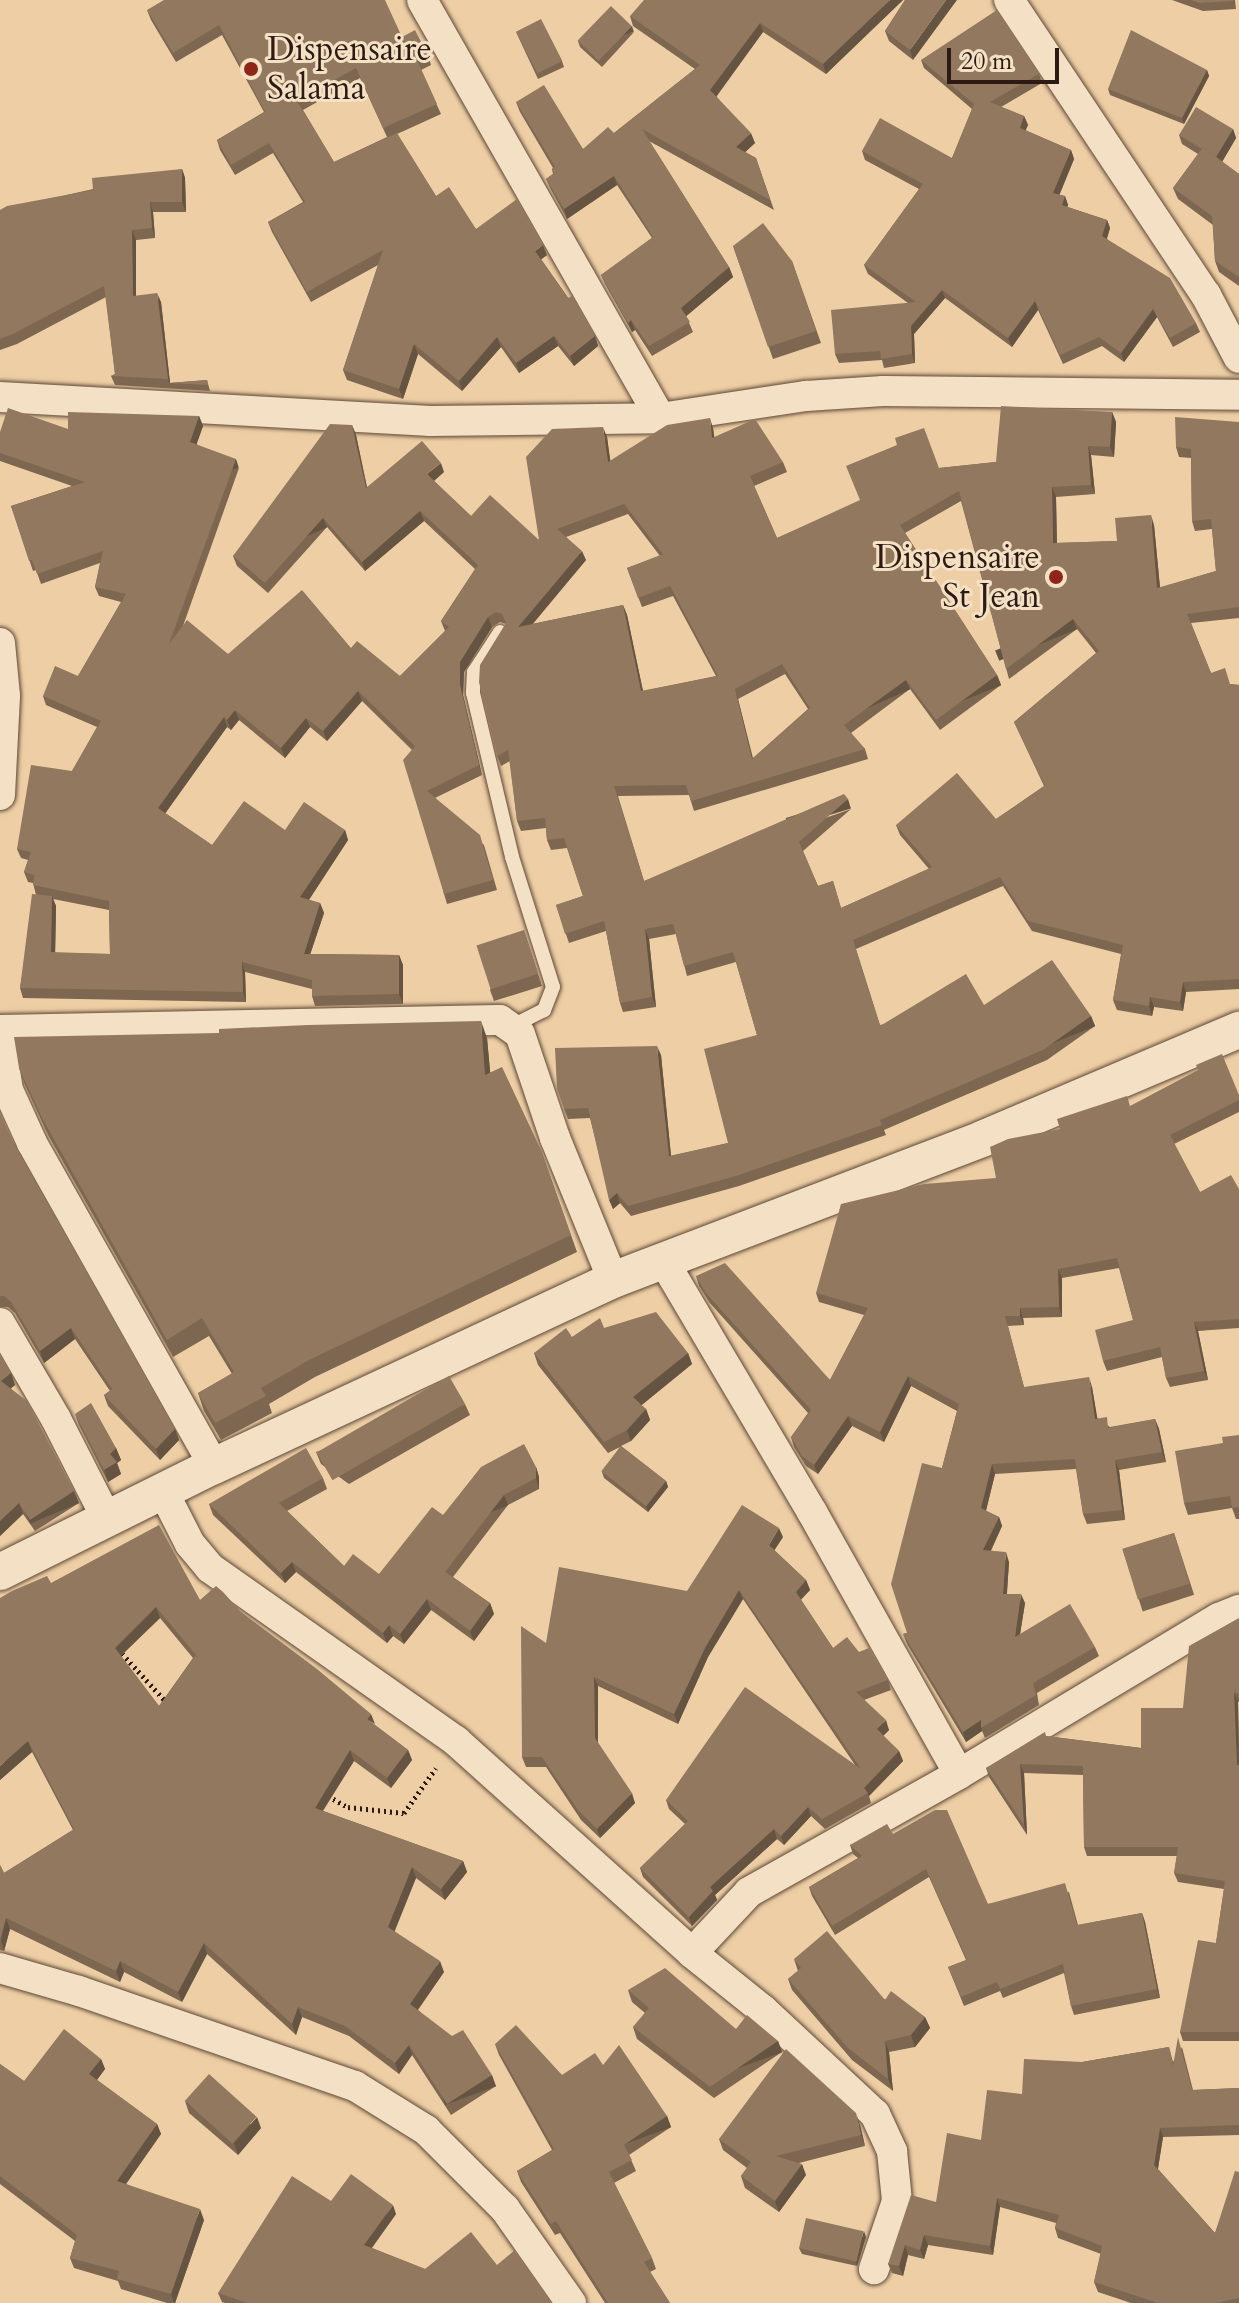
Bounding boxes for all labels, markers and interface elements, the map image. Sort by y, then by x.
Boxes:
place label: Dispensaire Salama [267,29,432,108]
scale bar [951,32,1063,82]
text: 20 m [961,45,1012,78]
marker: Dispensaire Salama [242,60,260,78]
place label: Dispensaire St Jean [875,537,1040,616]
marker: Dispensaire St Jean [1047,568,1065,586]

